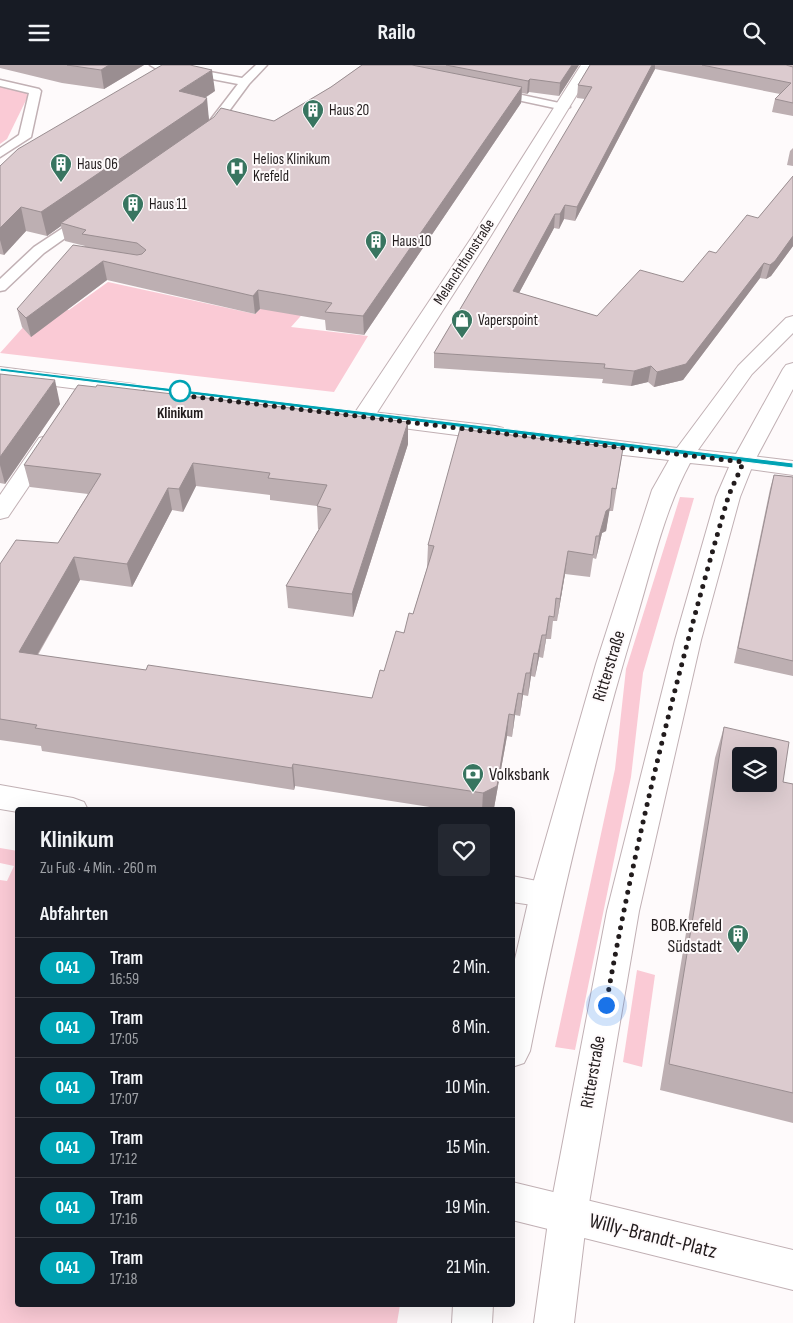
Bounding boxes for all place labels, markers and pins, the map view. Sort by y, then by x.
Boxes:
building icon: Haus 20 [301,98,325,129]
place label: Haus 20 [329,101,369,120]
place label: Helios Klinikum Krefeld [253,150,330,186]
building icon: Haus 06 [49,152,73,183]
place label: Haus 06 [77,155,118,174]
hospital icon: Helios Klinikum Krefeld [225,156,249,187]
building icon: Haus 11 [121,192,145,223]
place label: Haus 11 [149,195,188,214]
building icon: Haus 10 [364,229,388,260]
place label: Haus 10 [392,232,431,251]
shop icon: Vaperspoint [450,308,474,339]
place label: Vaperspoint [478,311,539,330]
marker: Klinikum [169,380,191,402]
place label: Klinikum [157,404,203,423]
bank icon: Volksbank [461,762,485,793]
place label: Volksbank [489,764,550,785]
place label: BOB.Krefeld Südstadt [651,915,723,957]
building icon: BOB.Krefeld Südstadt [726,923,750,954]

